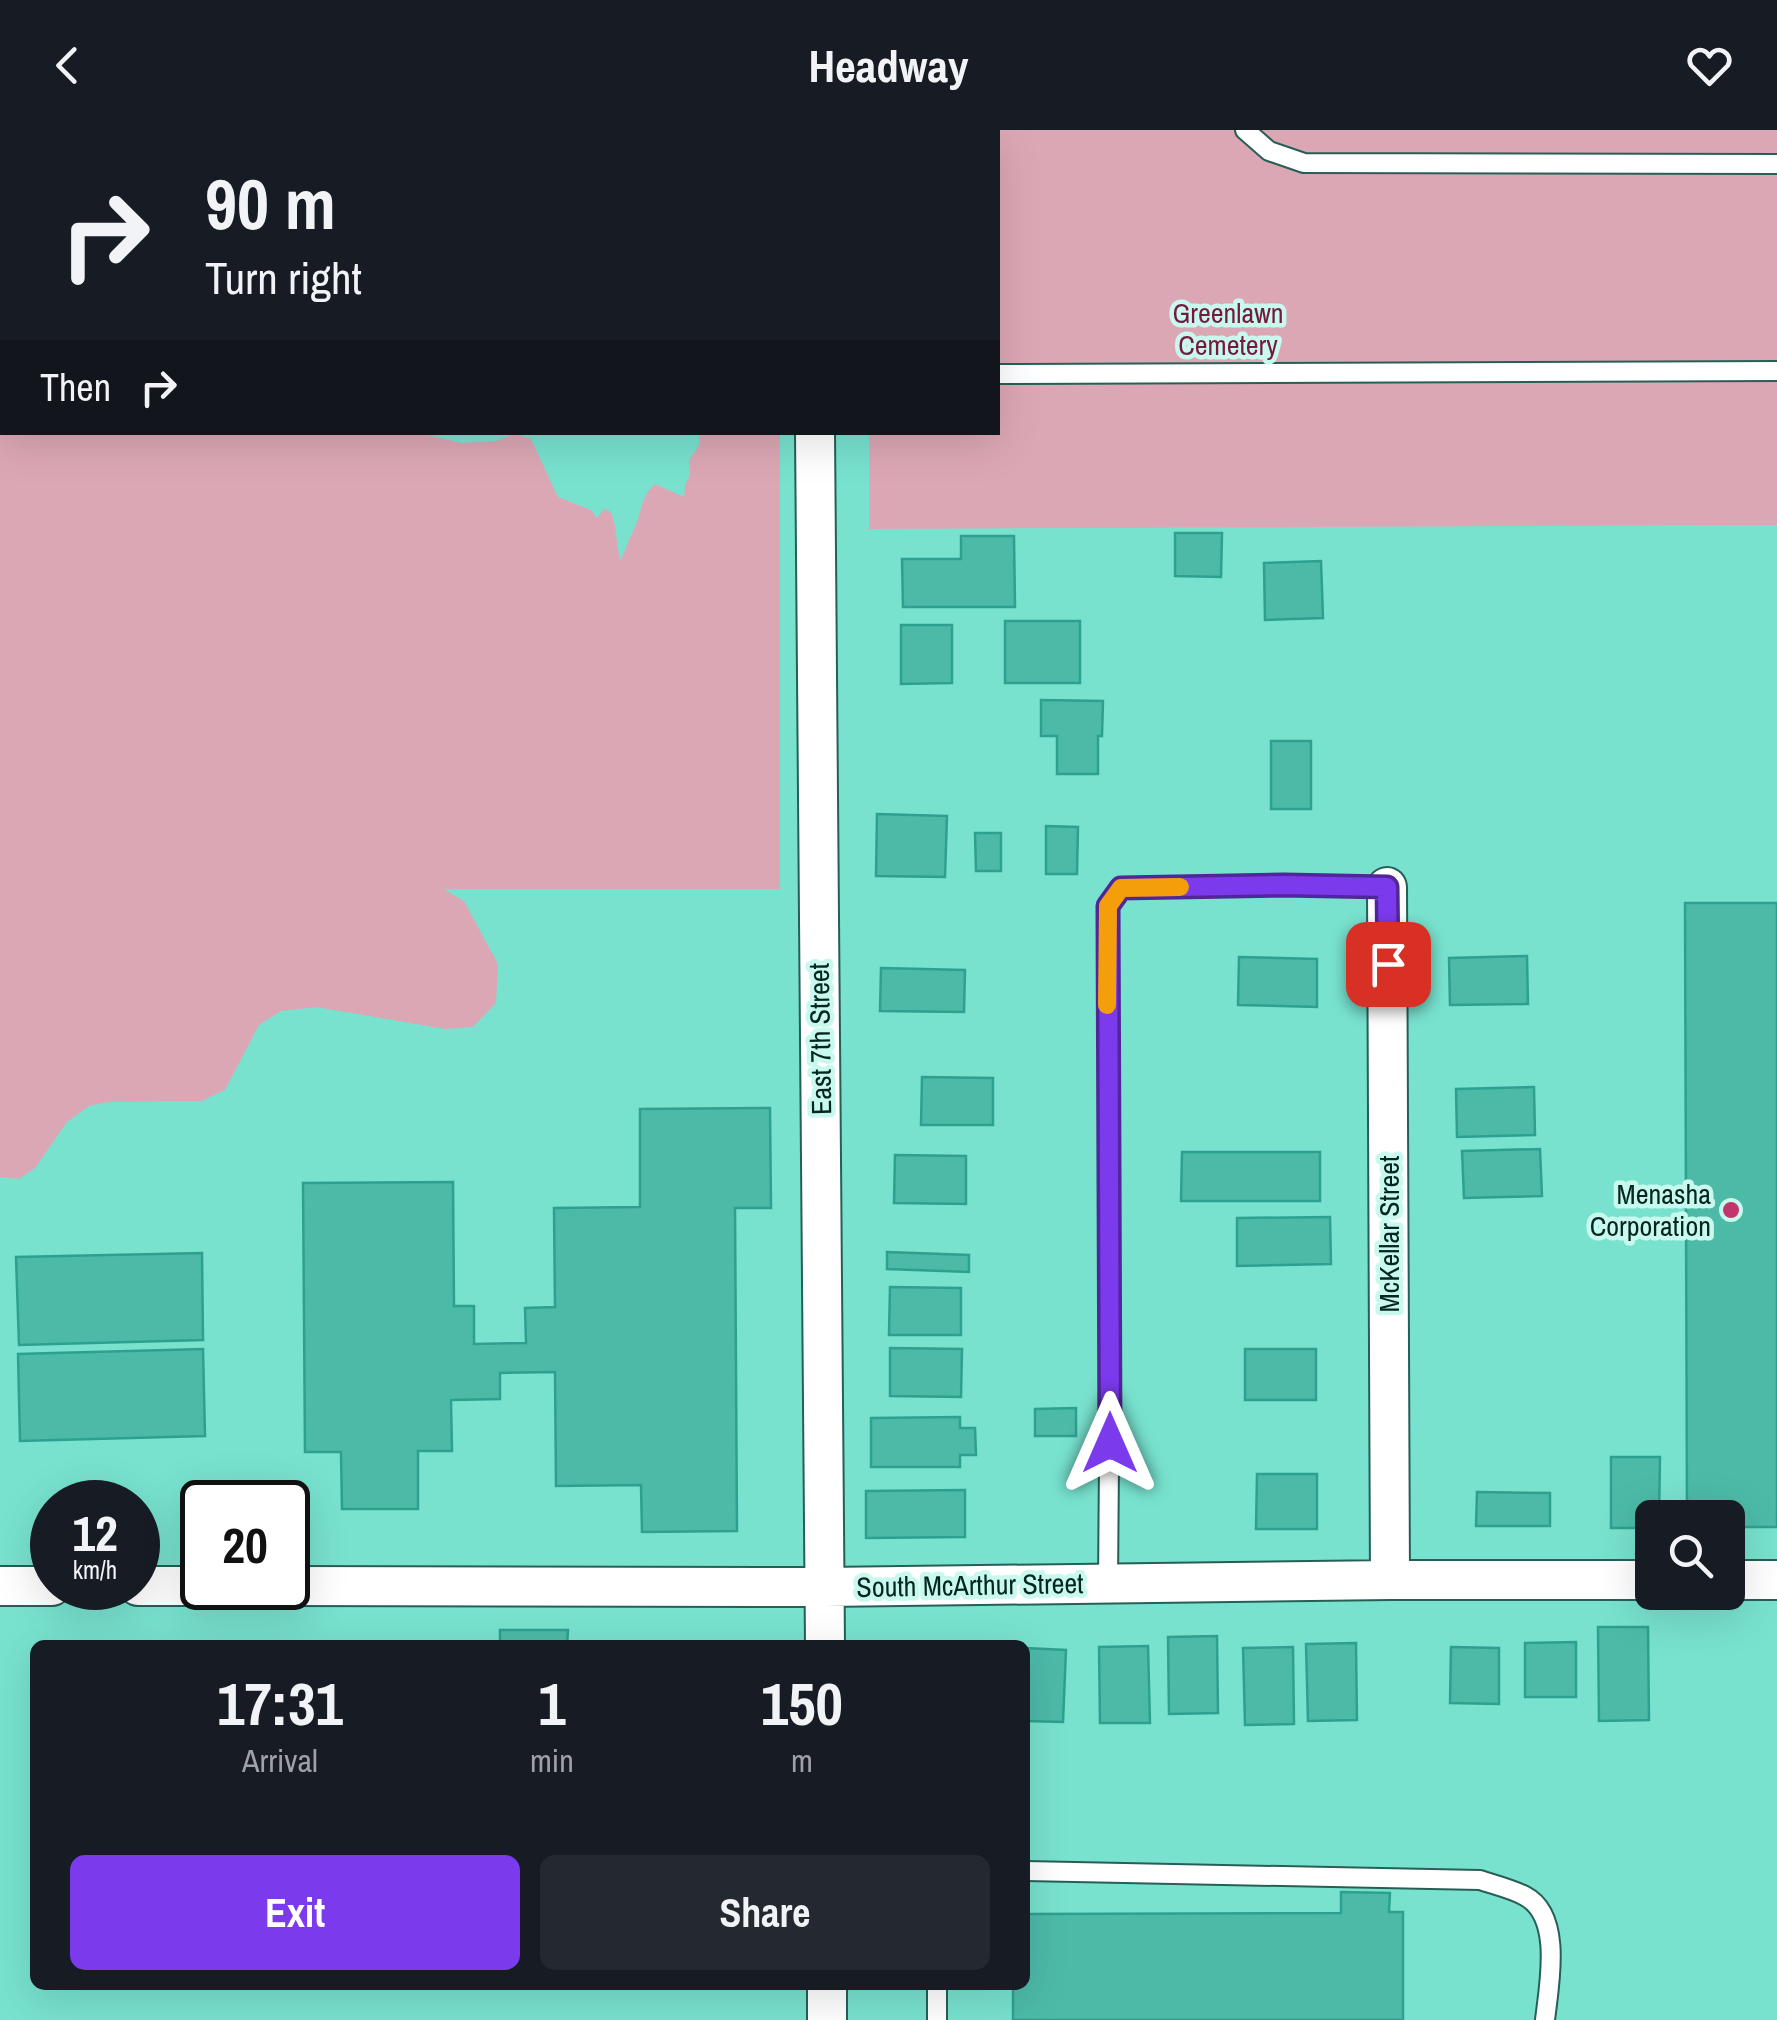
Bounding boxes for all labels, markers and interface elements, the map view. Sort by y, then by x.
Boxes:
text: Headway [809,35,968,96]
icon: back [40,38,95,93]
icon: heart [1682,38,1737,93]
text: 90 m [205,157,336,251]
icon: right [40,170,170,300]
text: Turn right [205,247,362,308]
park label: Greenlawn Cemetery [1172,294,1284,364]
icon: right [131,360,186,415]
text: Then [40,362,111,413]
pin [1346,922,1431,1007]
icon: arrive [1361,937,1416,992]
street label: East 7th Street [800,963,840,1115]
street label: McKellar Street [1370,1156,1408,1312]
place label: Menasha Corporation [1590,1175,1711,1245]
marker: Menasha Corporation [1720,1199,1742,1221]
position arrow [1058,1391,1162,1495]
speed limit sign: 20 [180,1480,310,1610]
text: 12 [72,1499,118,1567]
map controls [1635,1500,1745,1610]
button: search [1635,1500,1745,1610]
text: km/h [73,1553,117,1587]
street label: South McArthur Street [856,1564,1084,1606]
text: 17:31 [217,1663,343,1744]
text: 1 [538,1663,566,1744]
text: 150 [761,1663,843,1744]
text: Arrival [242,1739,318,1782]
text: min [530,1739,574,1782]
text: m [791,1739,813,1782]
button: Exit [70,1855,520,1970]
button: Share [540,1855,990,1970]

